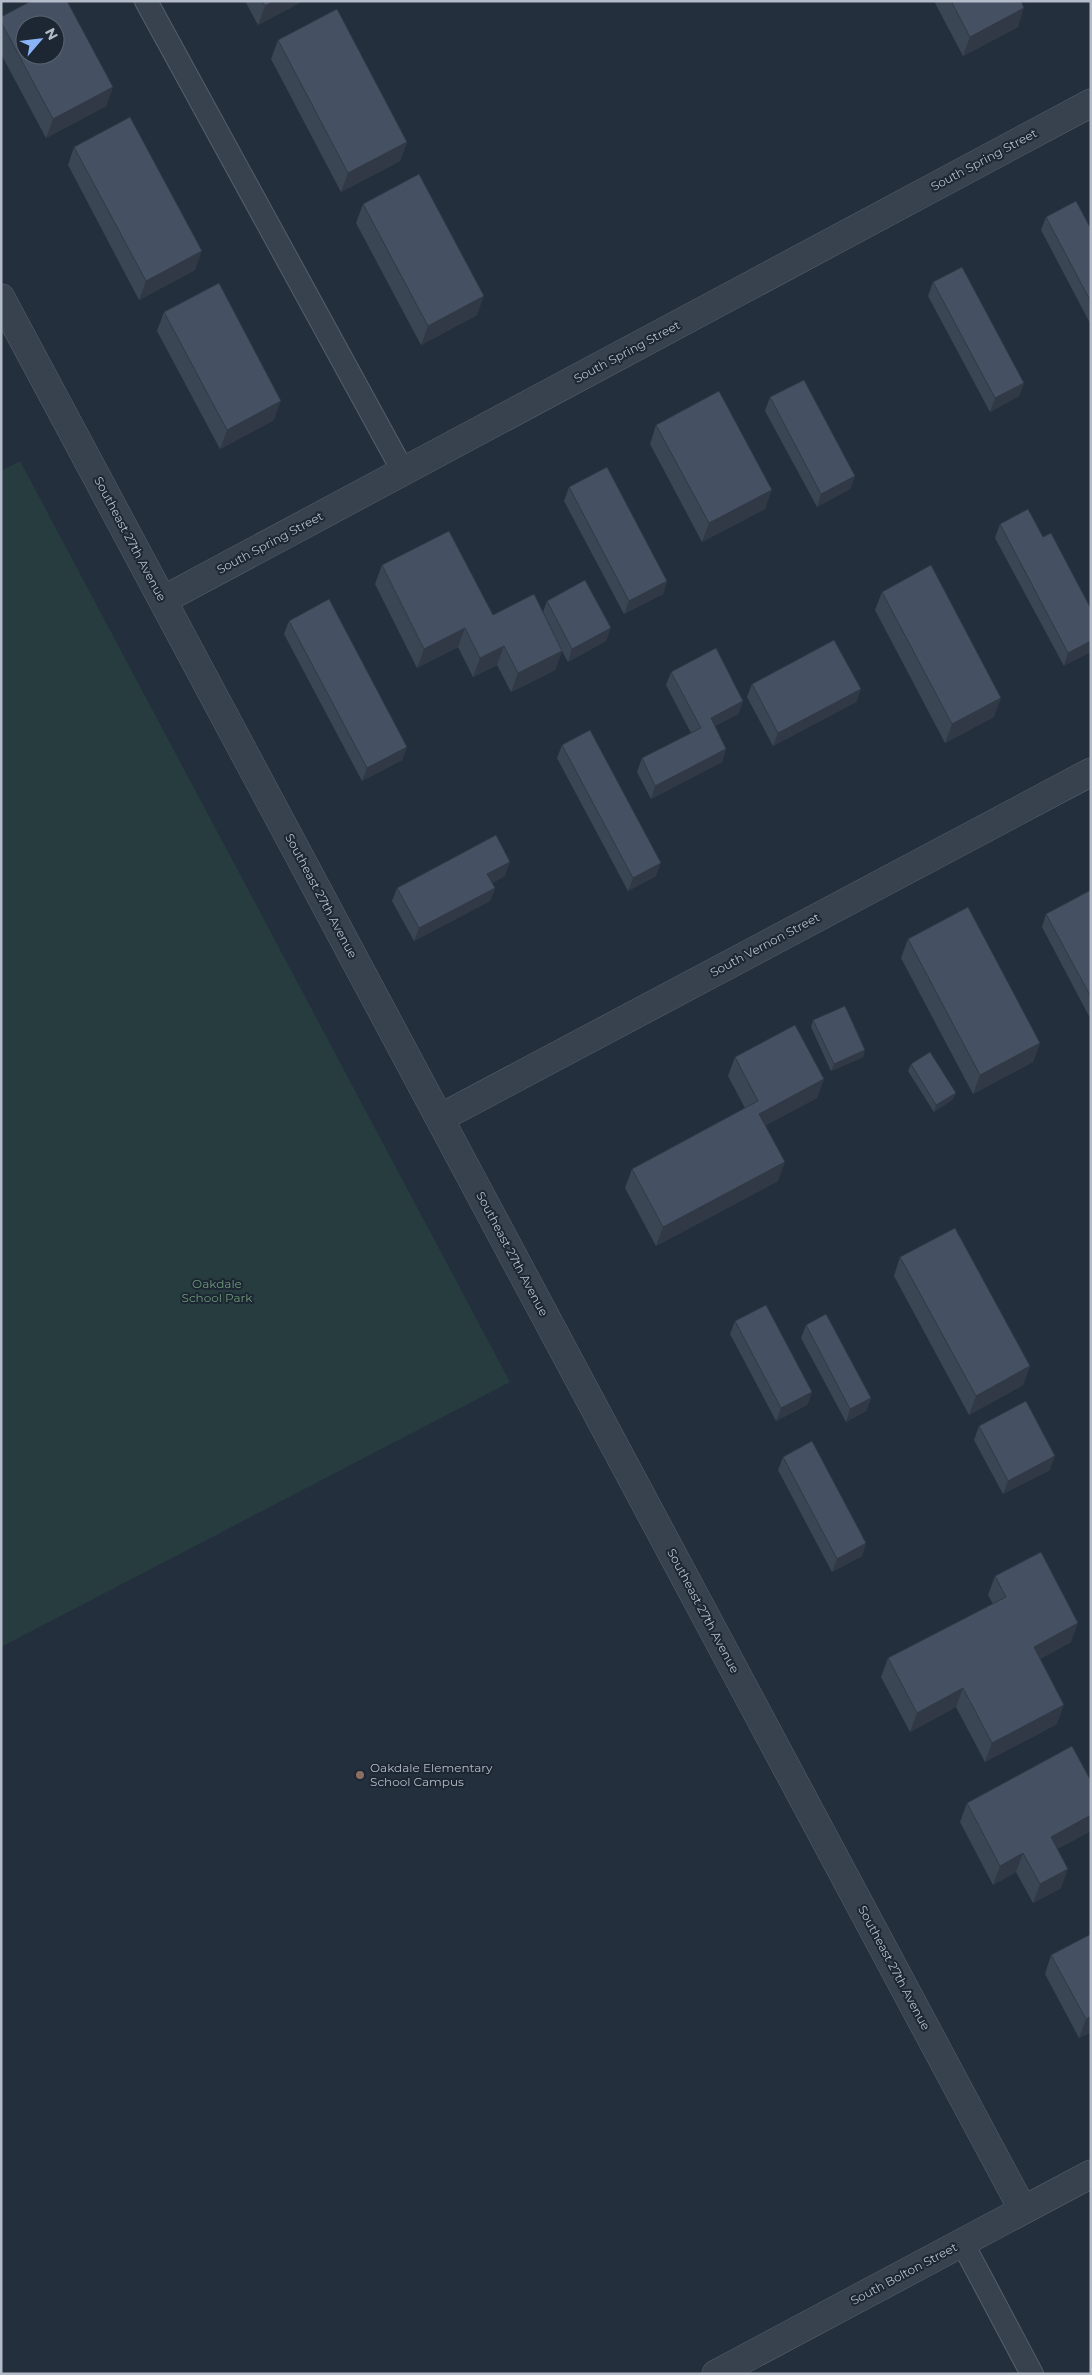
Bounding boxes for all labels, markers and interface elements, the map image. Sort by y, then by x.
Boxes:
north arrow [15,15,65,65]
text: N [41,25,62,43]
street label: South Spring Street [928,125,1040,194]
street label: South Spring Street [571,317,683,386]
street label: Southeast 27th Avenue [91,474,170,604]
street label: South Spring Street [214,508,326,577]
street label: Southeast 27th Avenue [282,831,361,961]
street label: South Vernon Street [707,909,822,980]
street label: Southeast 27th Avenue [473,1189,552,1319]
park label: Oakdale School Park [182,1276,253,1305]
street label: Southeast 27th Avenue [664,1546,743,1676]
place label: Oakdale Elementary School Campus [370,1760,493,1789]
marker: Oakdale Elementary School Campus [354,1769,366,1781]
street label: Southeast 27th Avenue [855,1903,934,2033]
street label: South Bolton Street [848,2239,960,2308]

